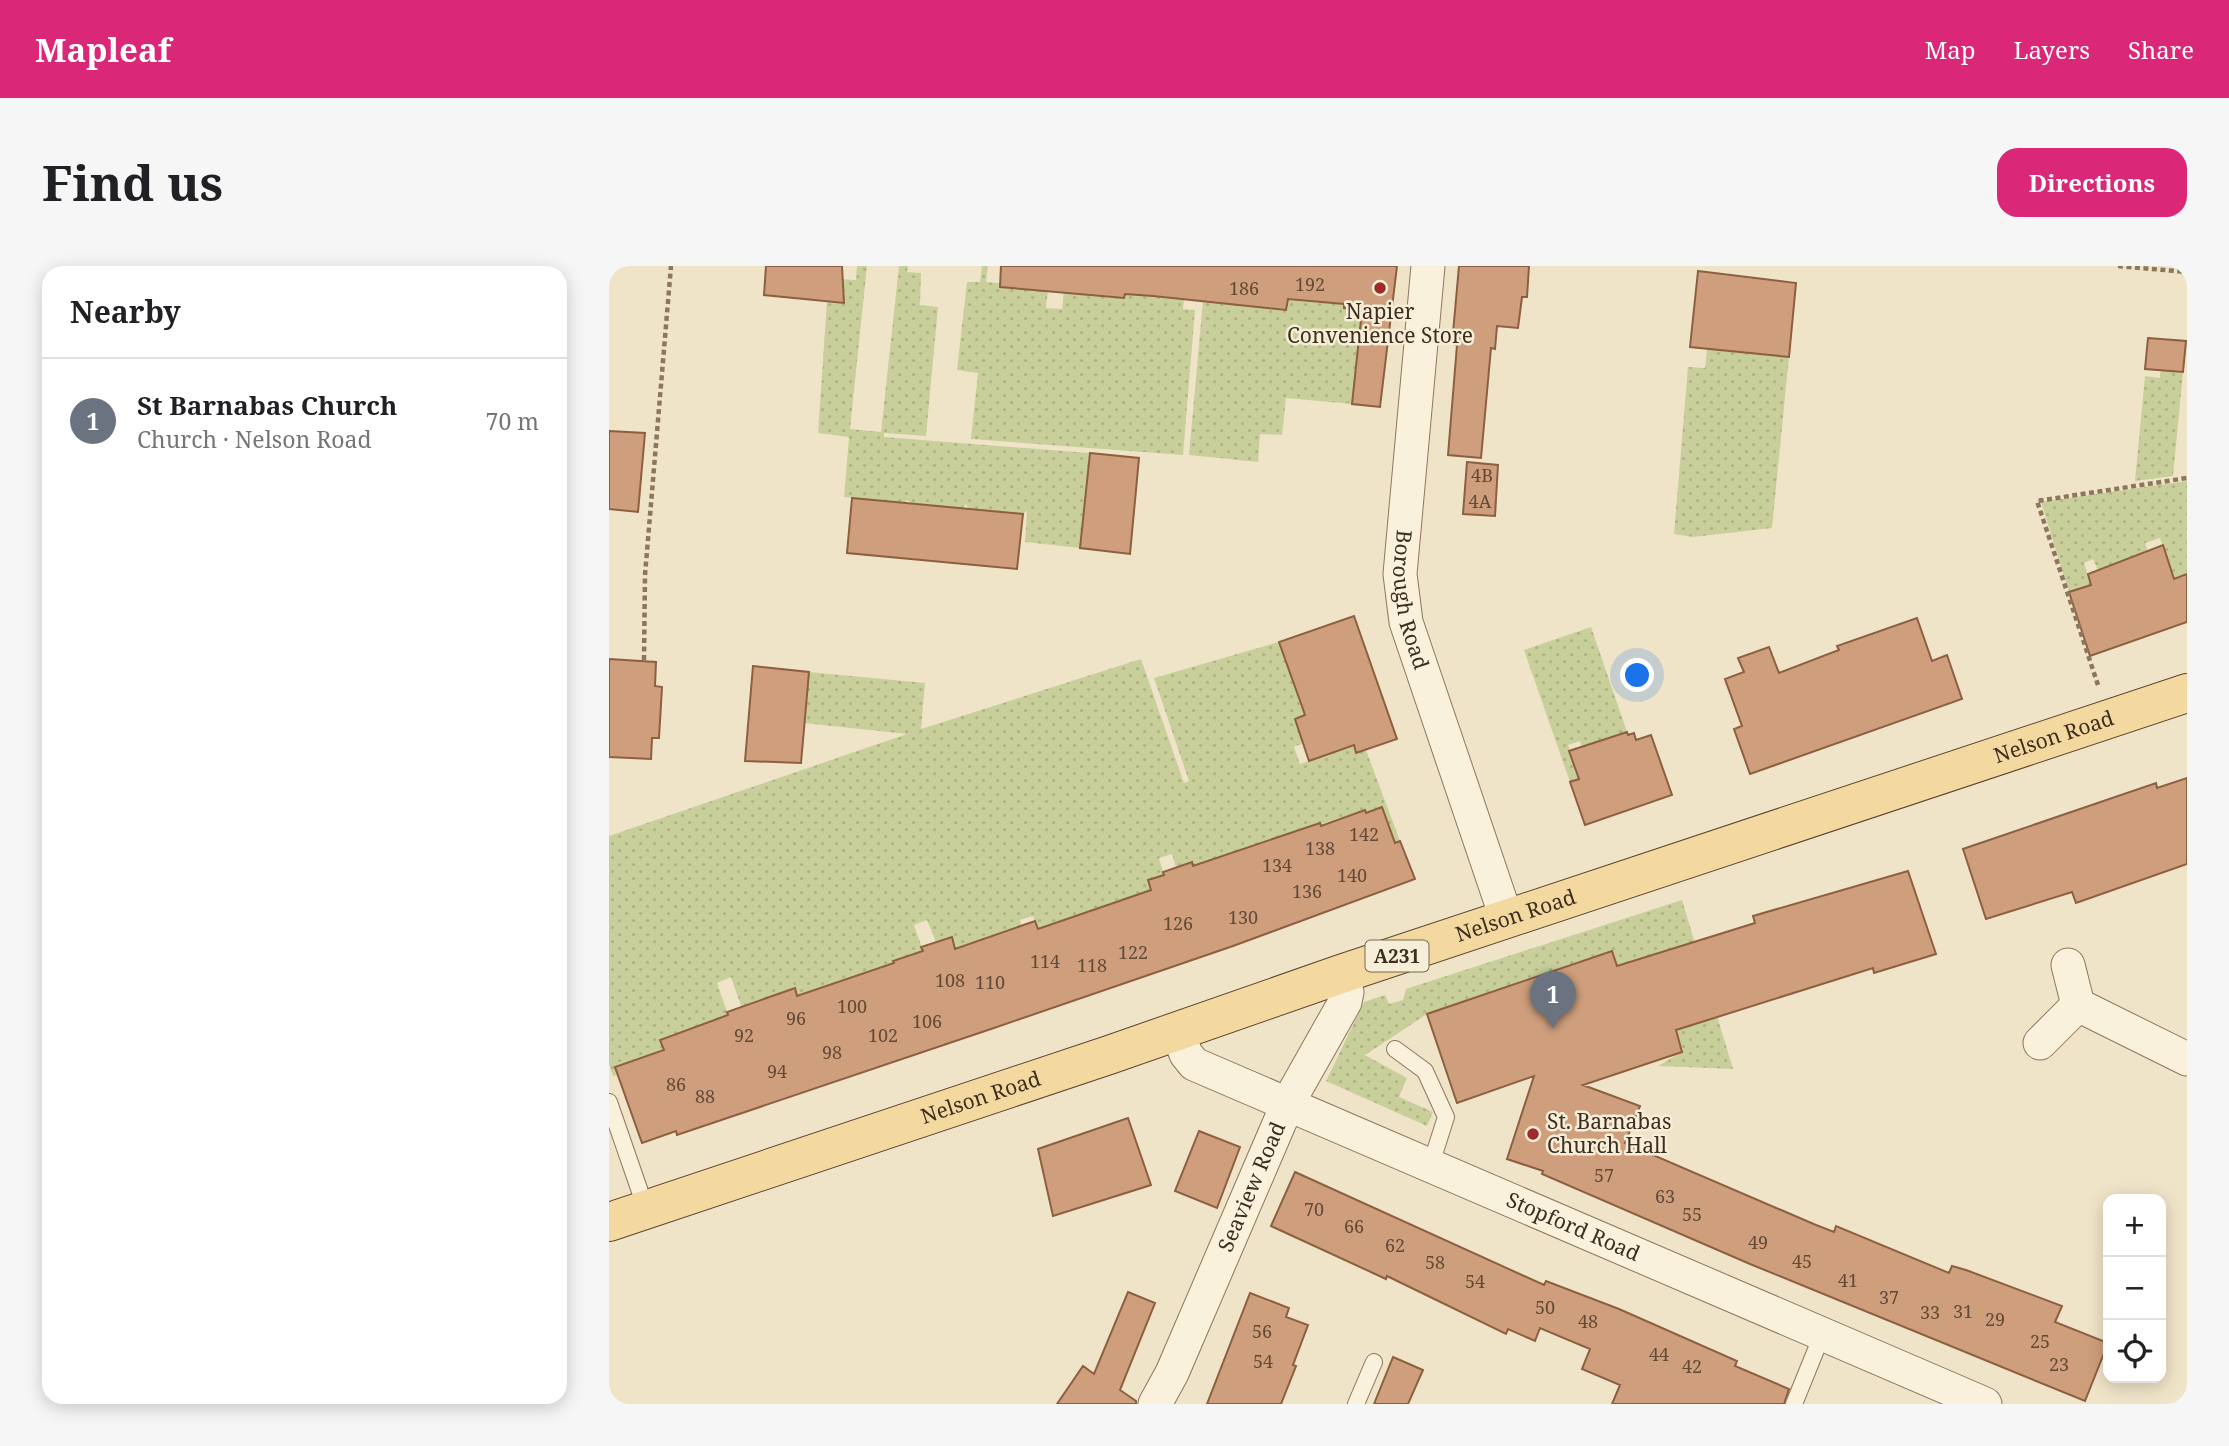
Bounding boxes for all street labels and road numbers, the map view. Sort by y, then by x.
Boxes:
street label: Borough Road [1387,529,1436,673]
street label: Nelson Road [1990,703,2117,769]
street label: Nelson Road [1452,882,1579,948]
road number: A231 [1365,940,1429,972]
street label: Nelson Road [917,1064,1044,1130]
street label: Seaview Road [1211,1117,1291,1256]
street label: Stopford Road [1502,1185,1645,1267]

